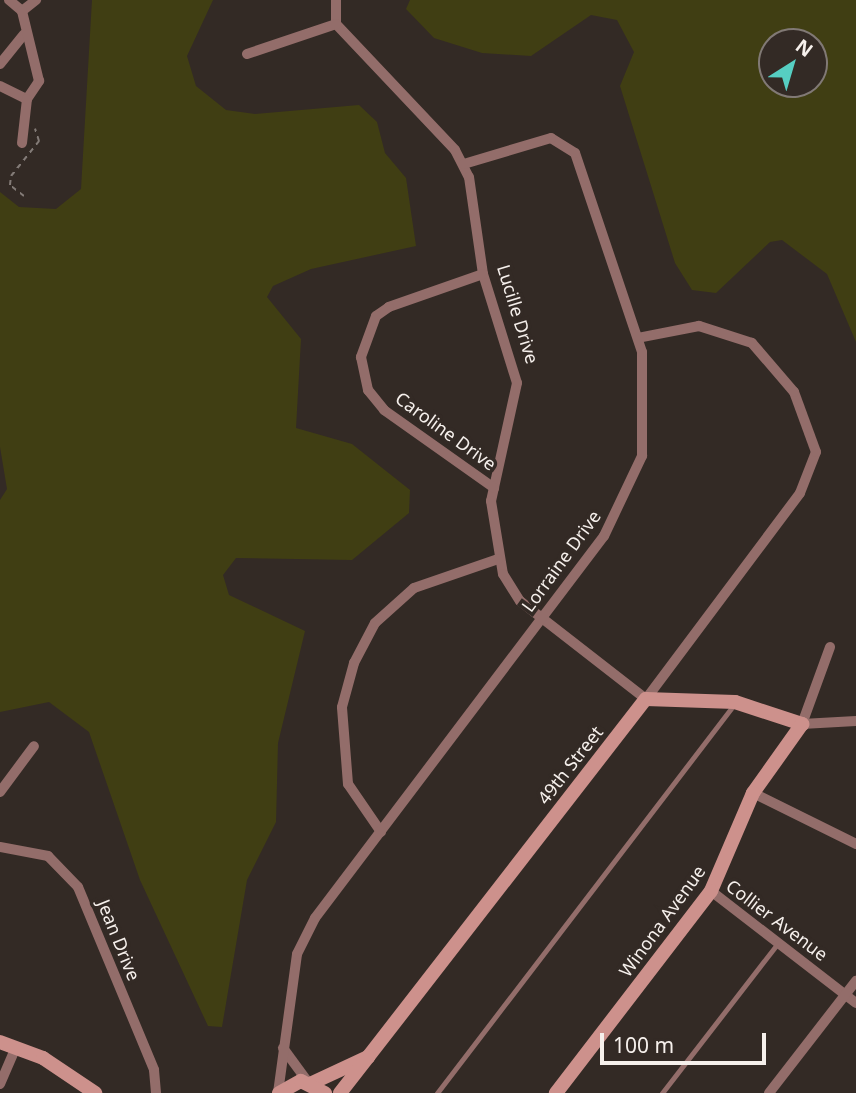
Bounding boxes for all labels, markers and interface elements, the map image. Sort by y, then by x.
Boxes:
north arrow [758,28,828,98]
text: N [790,33,818,63]
street label: Lucille Drive [493,262,543,366]
street label: Caroline Drive [391,387,501,475]
street label: Lorraine Drive [517,506,605,616]
street label: 49th Street [533,722,607,808]
street label: Winona Avenue [614,861,710,981]
street label: Collier Avenue [722,875,832,965]
street label: Jean Drive [93,896,145,984]
scale bar [604,1020,770,1064]
text: 100 m [613,1031,674,1059]

